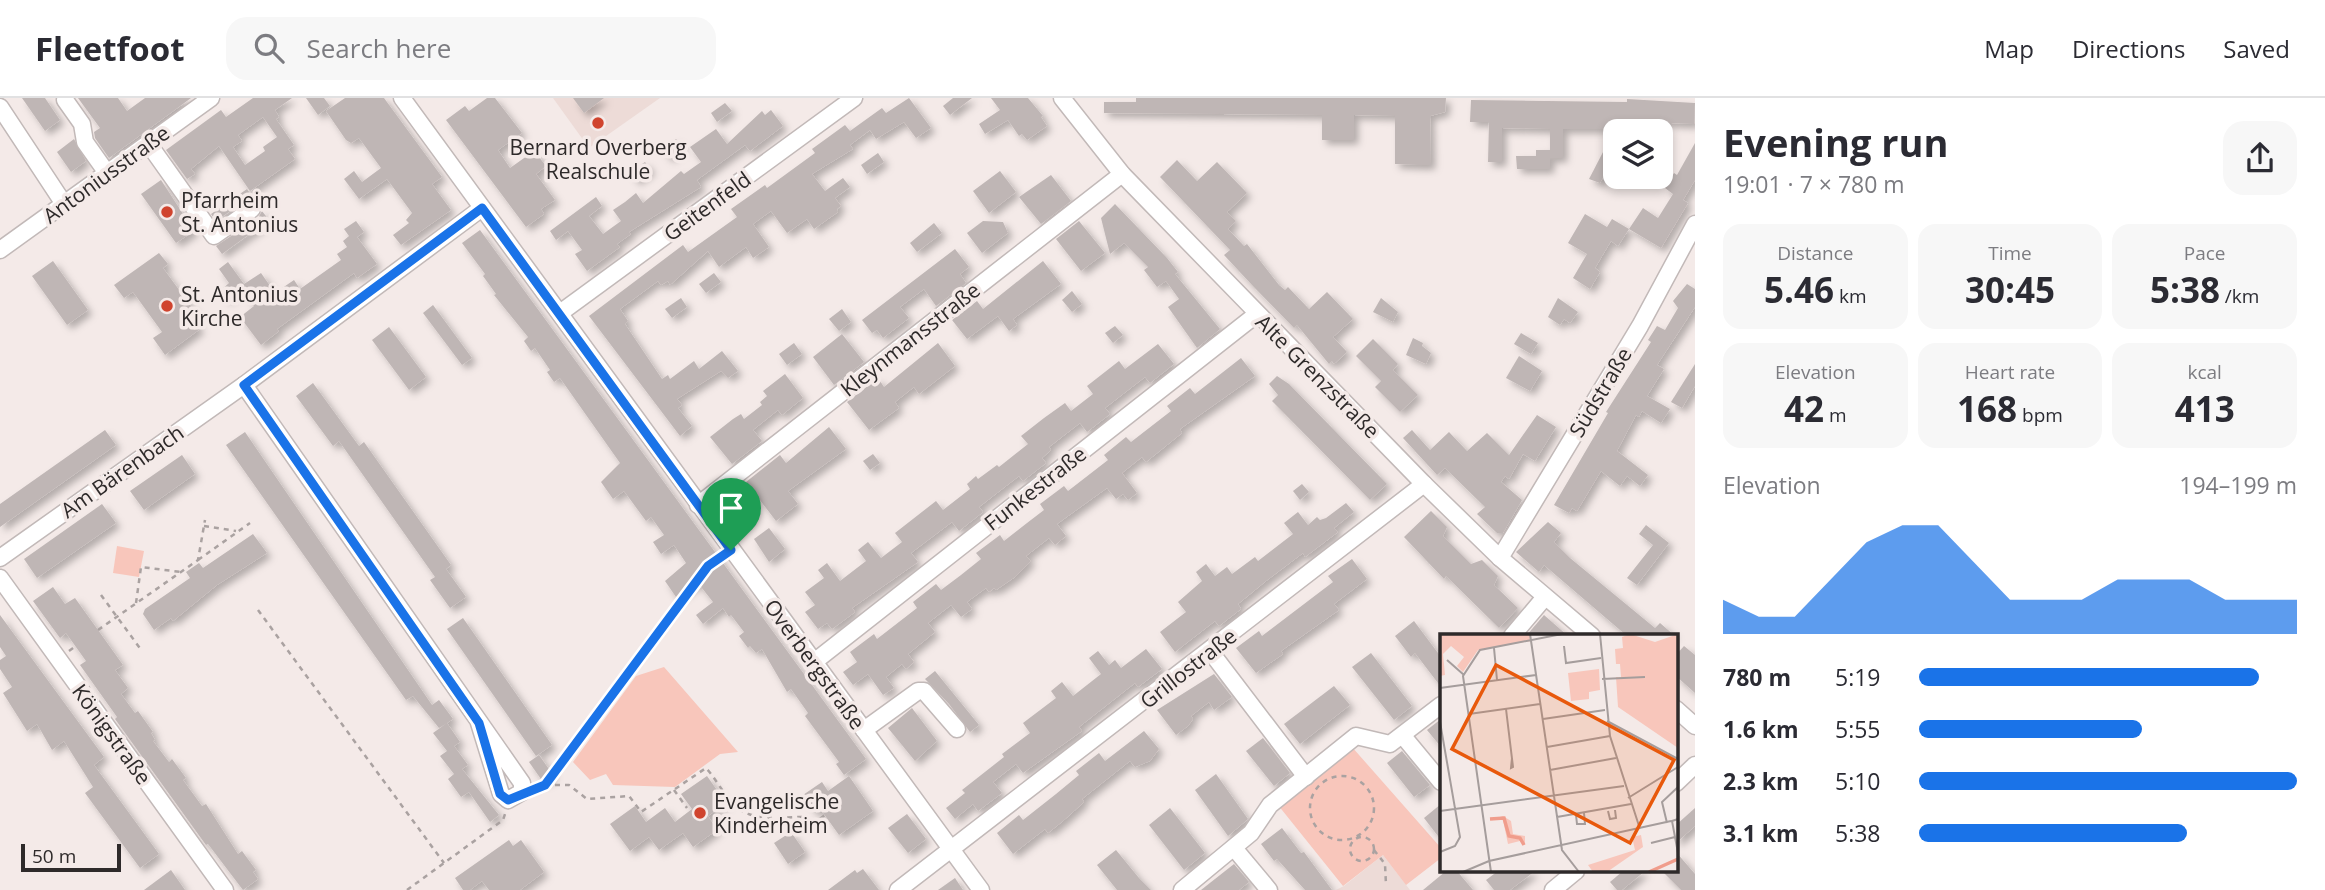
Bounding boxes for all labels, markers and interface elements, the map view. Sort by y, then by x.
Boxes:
search box [226,17,716,80]
text: Fleetfoot [35,26,184,71]
icon: search [250,29,288,67]
text: Search here [306,30,451,66]
text: Map [1984,32,2034,65]
text: Directions [2072,32,2185,65]
text: Saved [2223,32,2290,65]
marker: Bernard Overberg Realschule [590,115,606,131]
text: Evening run [1723,116,1948,168]
street label: Antoniusstraße [37,119,175,229]
map controls [1603,119,1673,189]
button: layers [1603,119,1673,189]
button: share [2223,121,2297,195]
place label: Bernard Overberg Realschule [509,133,687,185]
street label: Geitenfeld [658,165,756,247]
text: 19:01 · 7 × 780 m [1723,168,1905,200]
place label: Pfarrheim St. Antonius [181,186,298,238]
marker: Pfarrheim St. Antonius [159,204,175,220]
text: Distance [1777,240,1854,266]
text: Time [1988,240,2032,266]
text: Pace [2184,240,2226,266]
text: 5.46 [1764,266,1834,313]
text: 30:45 [1965,266,2055,313]
text: 5:38 [2150,266,2220,313]
street label: Kleynmansstraße [834,276,986,402]
place label: St. Antonius Kirche [181,280,298,332]
text: km [1834,283,1867,309]
text: /km [2220,283,2259,309]
marker: St. Antonius Kirche [159,298,175,314]
street label: Alte Grenzstraße [1250,308,1386,444]
street label: Südstraße [1562,342,1638,442]
text: Elevation [1775,359,1856,385]
text: Heart rate [1965,359,2055,385]
text: kcal [2187,359,2222,385]
text: 42 [1784,385,1824,432]
text: 168 [1957,385,2017,432]
text: 413 [2175,385,2235,432]
text: m [1824,402,1847,428]
text: bpm [2017,402,2063,428]
street label: Am Bärenbach [55,418,189,524]
street label: Funkestraße [978,439,1092,537]
text: Elevation [1723,469,1821,501]
text: 194–199 m [2179,469,2297,501]
pin [701,478,761,550]
icon: arrive [712,489,750,527]
street label: Overbergstraße [758,593,872,735]
street label: Grillostraße [1134,622,1242,714]
inset map [1440,634,1678,872]
text: 780 m [1723,661,1791,693]
text: 5:19 [1835,661,1881,693]
street label: Königstraße [66,678,158,790]
text: 1.6 km [1723,713,1799,745]
text: 5:55 [1835,713,1881,745]
text: 2.3 km [1723,765,1799,797]
text: 5:10 [1835,765,1881,797]
place label: Evangelische Kinderheim [714,787,839,839]
marker: Evangelische Kinderheim [692,805,708,821]
text: 3.1 km [1723,817,1799,849]
text: 5:38 [1835,817,1881,849]
scale bar [21,841,121,873]
text: 50 m [32,843,76,869]

